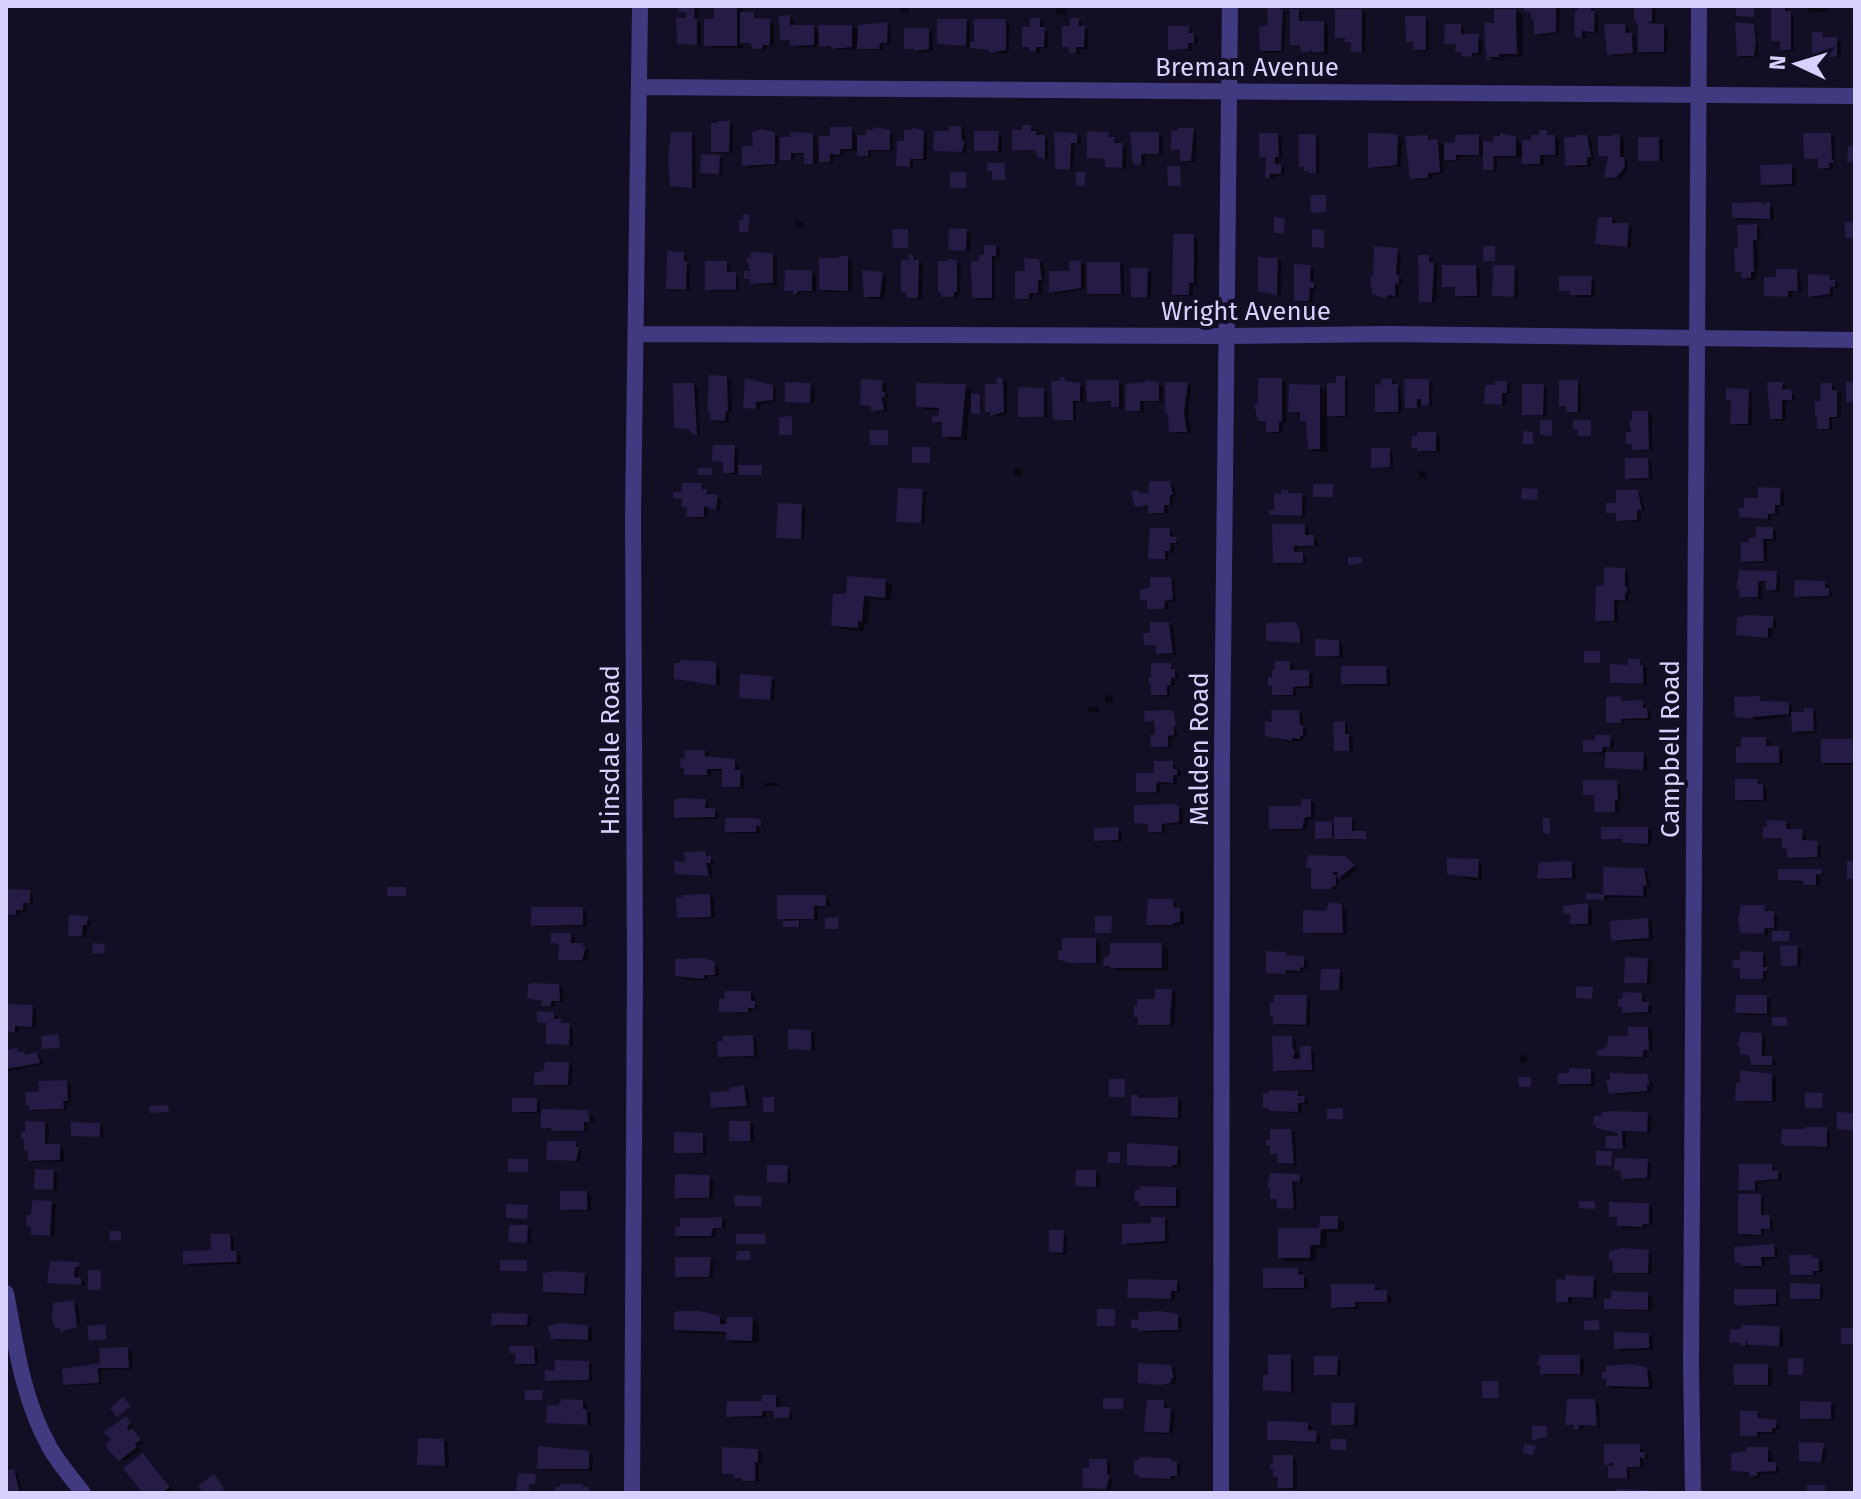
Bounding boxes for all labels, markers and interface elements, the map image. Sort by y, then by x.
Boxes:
north arrow [1757,24,1837,104]
street label: Breman Avenue [1155,52,1339,83]
text: N [1764,54,1792,71]
street label: Wright Avenue [1161,296,1331,327]
street label: Campbell Road [1655,660,1686,838]
street label: Hinsdale Road [595,665,626,835]
street label: Malden Road [1184,672,1215,826]

